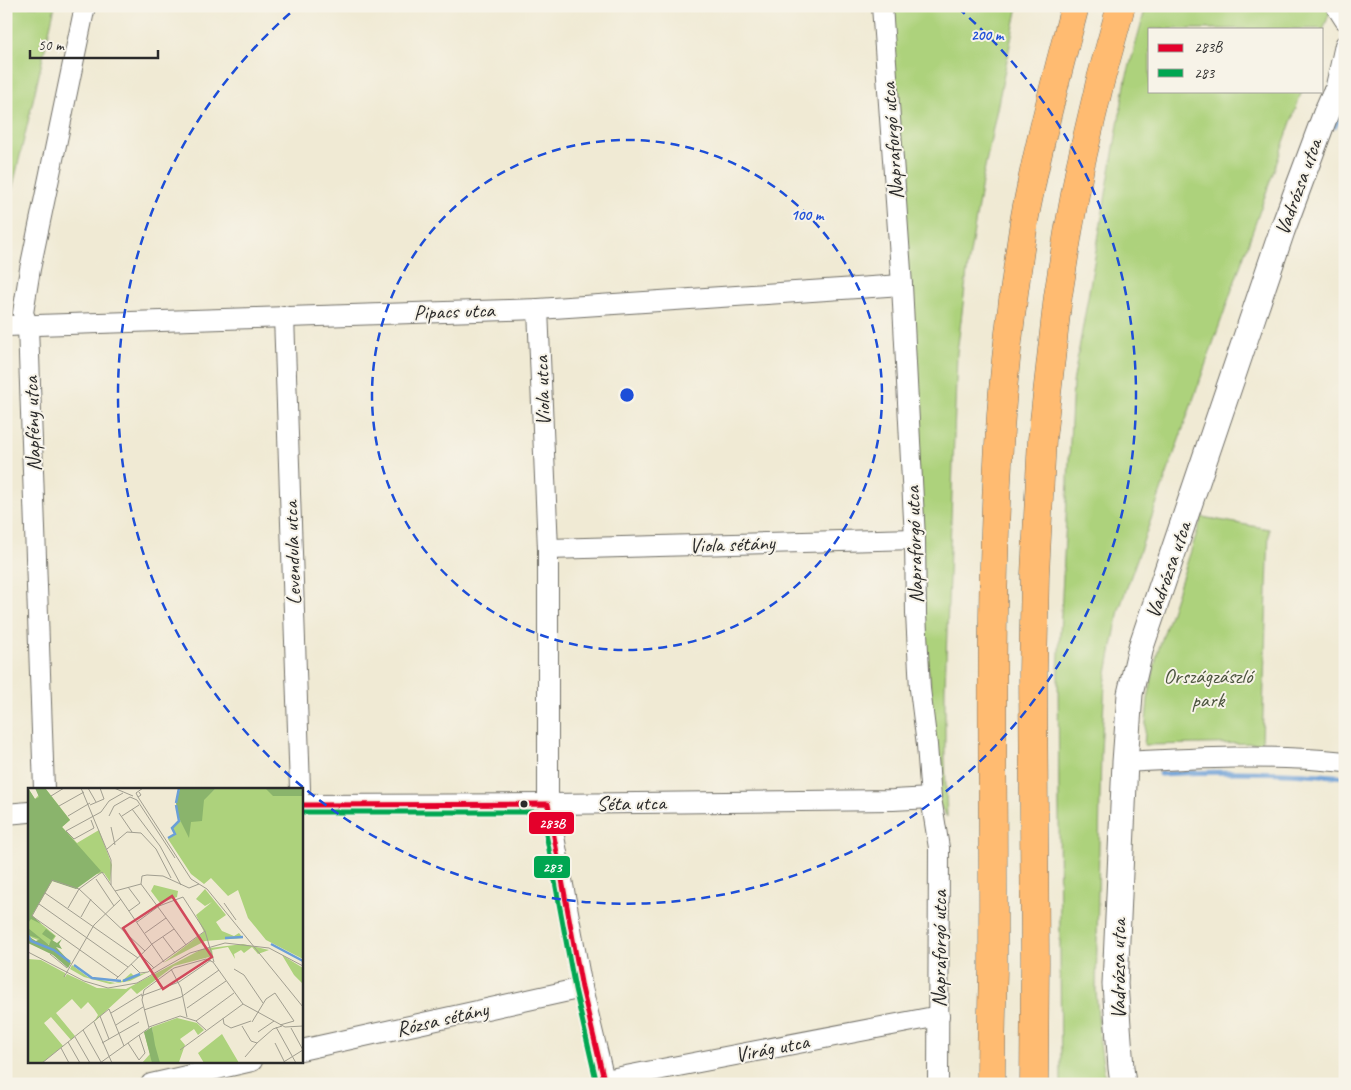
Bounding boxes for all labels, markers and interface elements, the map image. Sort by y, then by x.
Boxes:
text: 200 m [971,26,1005,45]
scale bar [30,28,158,60]
legend [1148,28,1324,92]
text: 50 m [38,36,65,55]
text: 283B [1194,38,1223,57]
text: 283 [1194,64,1216,83]
street label: Napraforgó utca [875,80,909,200]
street label: Vadrózsa utca [1269,133,1328,239]
text: 100 m [791,206,825,225]
street label: Pipacs utca [413,297,497,325]
street label: Viola utca [528,354,556,426]
street label: Napfény utca [17,375,47,472]
centre of rings [618,386,636,404]
street label: Napraforgó utca [899,484,929,604]
street label: Levendula utca [277,498,307,605]
street label: Vadrózsa utca [1139,516,1197,622]
street label: Viola sétány [689,529,777,558]
park label: Országzászló park [1164,663,1255,713]
inset map [28,788,302,1062]
street label: Séta utca [596,789,668,817]
unlabelled marker [519,799,529,809]
line badge: 283B [528,811,575,835]
text: 283B [539,815,567,832]
line badge: 283 [533,855,571,879]
text: 283 [543,859,563,876]
street label: Napraforgó utca [926,889,952,1008]
street label: Vadrózsa utca [1105,916,1131,1019]
street label: Rózsa sétány [394,995,492,1042]
street label: Virág utca [733,1028,813,1068]

